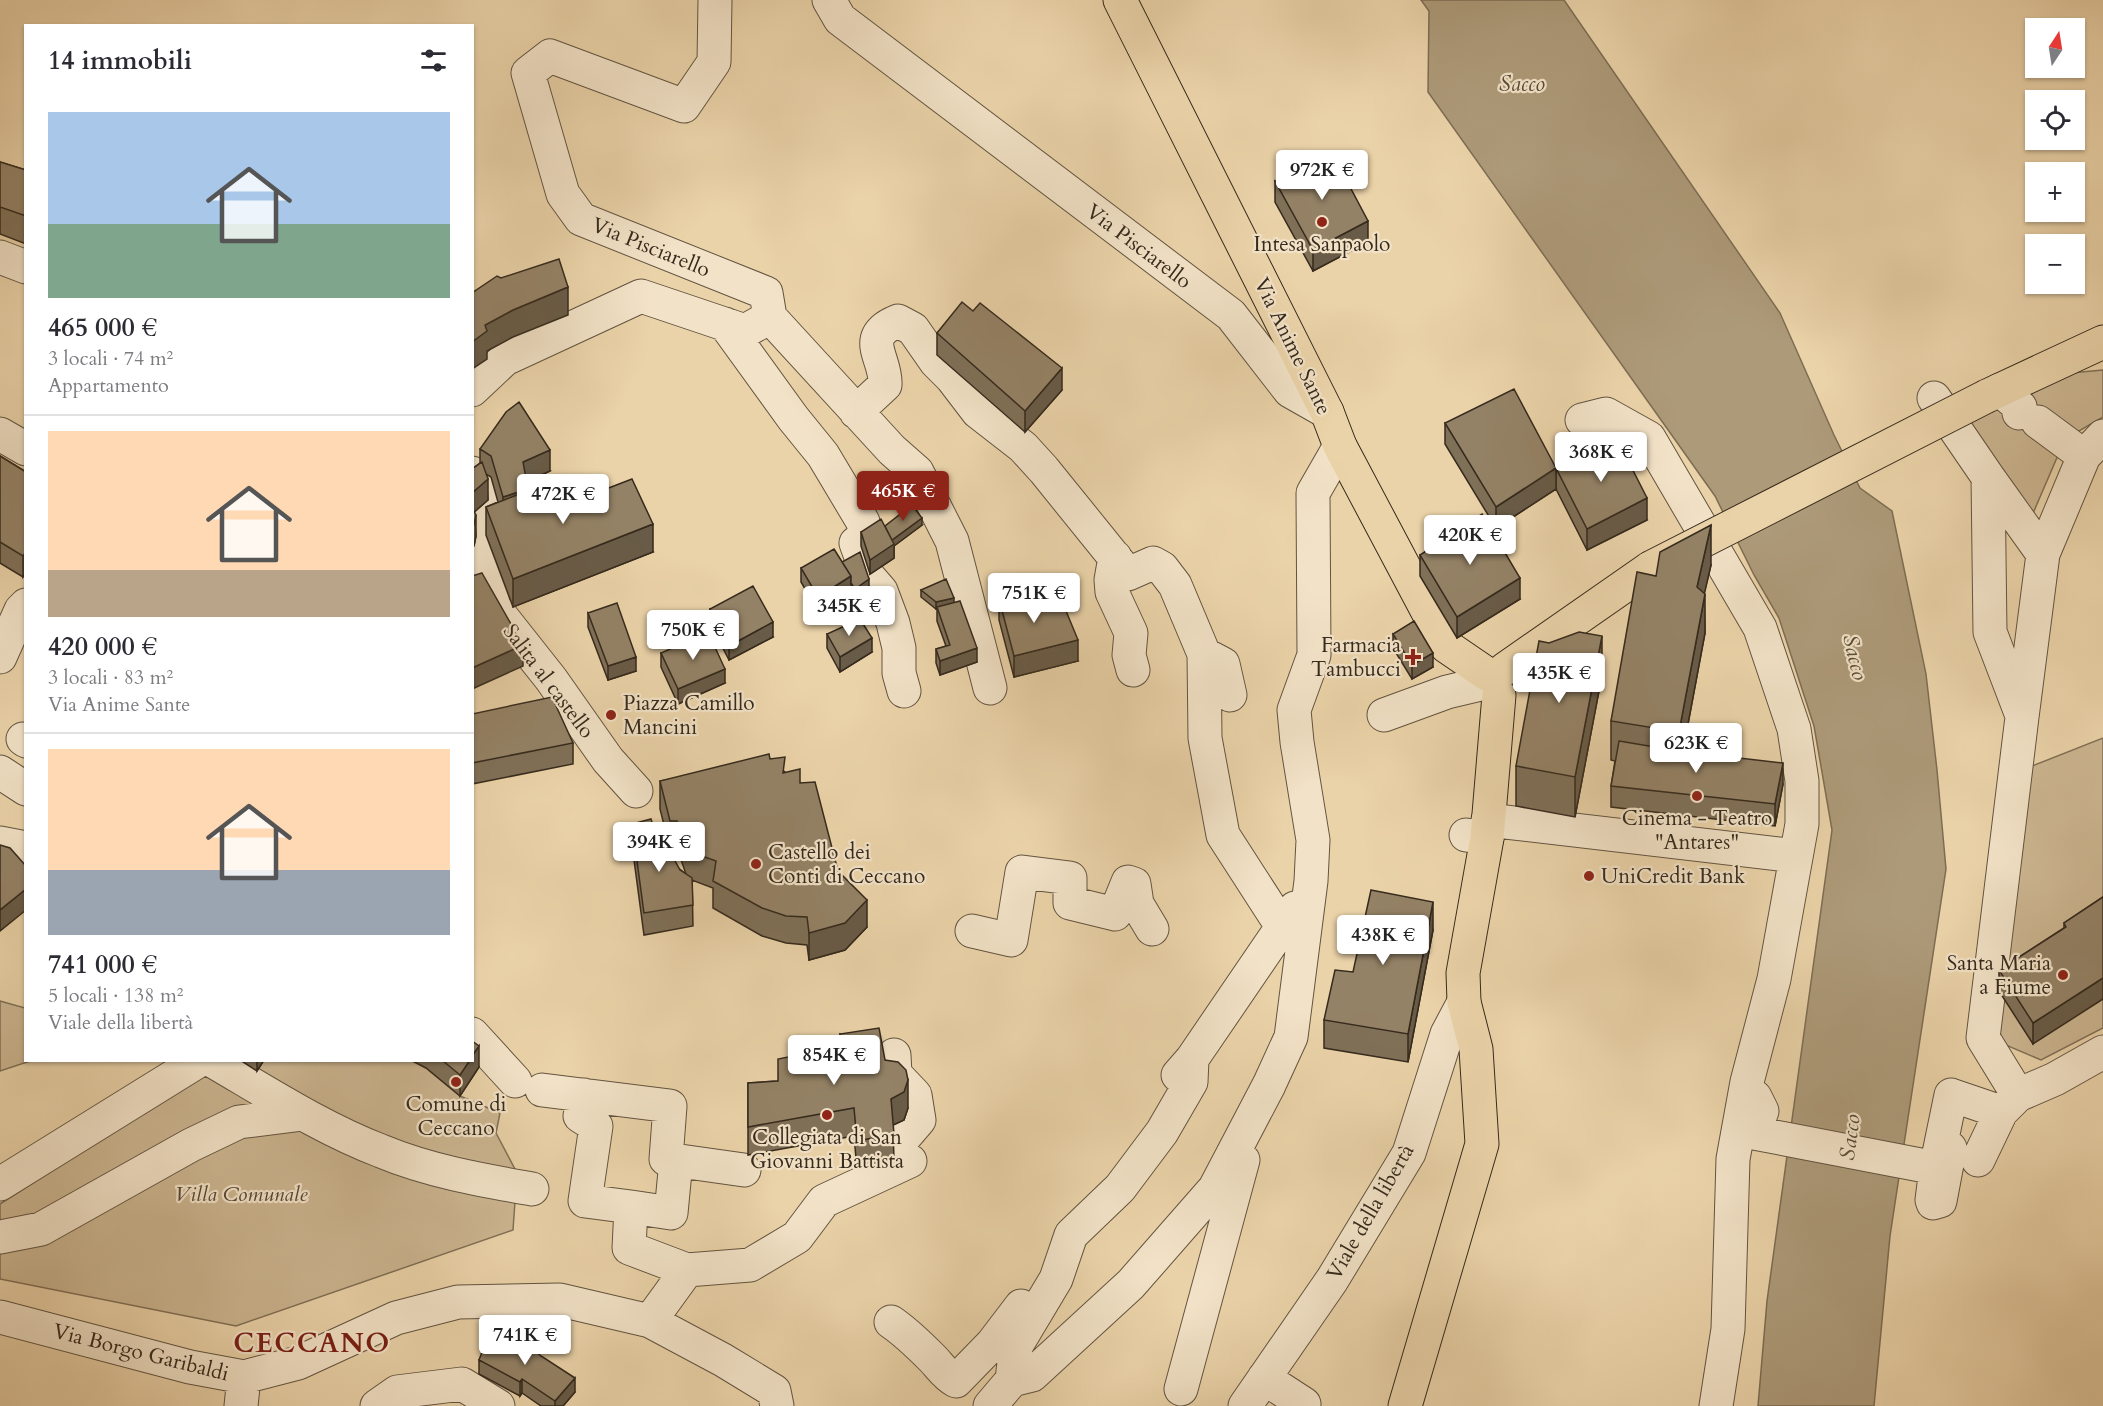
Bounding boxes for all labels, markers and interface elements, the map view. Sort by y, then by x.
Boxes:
north arrow [2025,18,2085,78]
map controls [2025,18,2085,294]
text: 14 immobili [48,43,192,78]
icon: filters [417,44,450,77]
water label: Sacco [1499,69,1545,99]
button: locate [2025,90,2085,150]
pin: 972K € [1273,150,1371,201]
icon: home [195,151,303,259]
text: 972K € [1290,156,1354,183]
button: + [2025,162,2085,222]
street label: Via Pisciarello [1080,197,1197,296]
street label: Via Pisciarello [587,211,714,284]
marker: Intesa Sanpaolo [1315,215,1329,229]
place label: Intesa Sanpaolo [1254,230,1390,259]
button: − [2025,234,2085,294]
street label: Via Anime Sante [1247,273,1338,420]
text: 465 000 € [48,310,157,345]
text: 3 locali · 74 m² [48,345,173,372]
text: Appartamento [48,372,169,399]
pin: 368K € [1552,432,1650,483]
text: 368K € [1569,438,1633,465]
icon: home [195,470,303,578]
pin: 465K € [854,471,952,522]
pin: 472K € [514,474,612,525]
text: 465K € [871,477,935,504]
text: 472K € [531,480,595,507]
pin: 420K € [1421,515,1519,566]
text: 420K € [1438,521,1502,548]
pin: 751K € [985,573,1083,624]
text: 751K € [1002,579,1066,606]
pin: 345K € [800,586,898,637]
text: 345K € [817,592,881,619]
pin: 750K € [644,610,742,661]
text: 750K € [661,616,725,643]
street label: Salita al castello [496,618,601,744]
text: 420 000 € [48,629,157,664]
place label: Farmacia Tambucci [1311,631,1401,684]
water label: Sacco [1835,631,1875,683]
marker: Farmacia Tambucci [1406,650,1420,664]
pin: 435K € [1510,653,1608,704]
text: 435K € [1527,659,1591,686]
text: 3 locali · 83 m² [48,664,173,691]
place label: Piazza Camillo Mancini [623,689,755,742]
text: Via Anime Sante [48,691,190,718]
marker: Piazza Camillo Mancini [604,708,618,722]
pin: 623K € [1647,723,1745,774]
text: 623K € [1664,729,1728,756]
icon: home [195,788,303,896]
marker: Cinema - Teatro "Antares" [1690,789,1704,803]
place label: Cinema - Teatro "Antares" [1622,804,1772,857]
pin: 394K € [610,822,708,873]
text: 394K € [627,828,691,855]
place label: Castello dei Conti di Ceccano [768,838,925,891]
marker: Castello dei Conti di Ceccano [749,857,763,871]
place label: UniCredit Bank [1601,862,1746,891]
marker: UniCredit Bank [1582,869,1596,883]
pin: 438K € [1334,915,1432,966]
text: 438K € [1351,921,1415,948]
text: 741 000 € [48,947,157,982]
place label: Santa Maria a Fiume [1947,949,2051,1002]
marker: Santa Maria a Fiume [2056,968,2070,982]
text: 5 locali · 138 m² [48,982,184,1009]
text: Viale della libertà [48,1009,193,1036]
pin: 854K € [785,1035,883,1086]
text: 854K € [802,1041,866,1068]
marker: Comune di Ceccano [449,1075,463,1089]
place label: Comune di Ceccano [406,1090,507,1143]
marker: Collegiata di San Giovanni Battista [820,1108,834,1122]
water label: Sacco [1832,1112,1868,1162]
place label: Collegiata di San Giovanni Battista [750,1123,904,1176]
street label: Viale della libertà [1320,1139,1421,1286]
park label: Villa Comunale [175,1180,308,1209]
pin: 741K € [476,1315,574,1366]
street label: Via Borgo Garibaldi [50,1317,232,1388]
text: 741K € [493,1321,557,1348]
district label: CECCANO [233,1325,391,1362]

